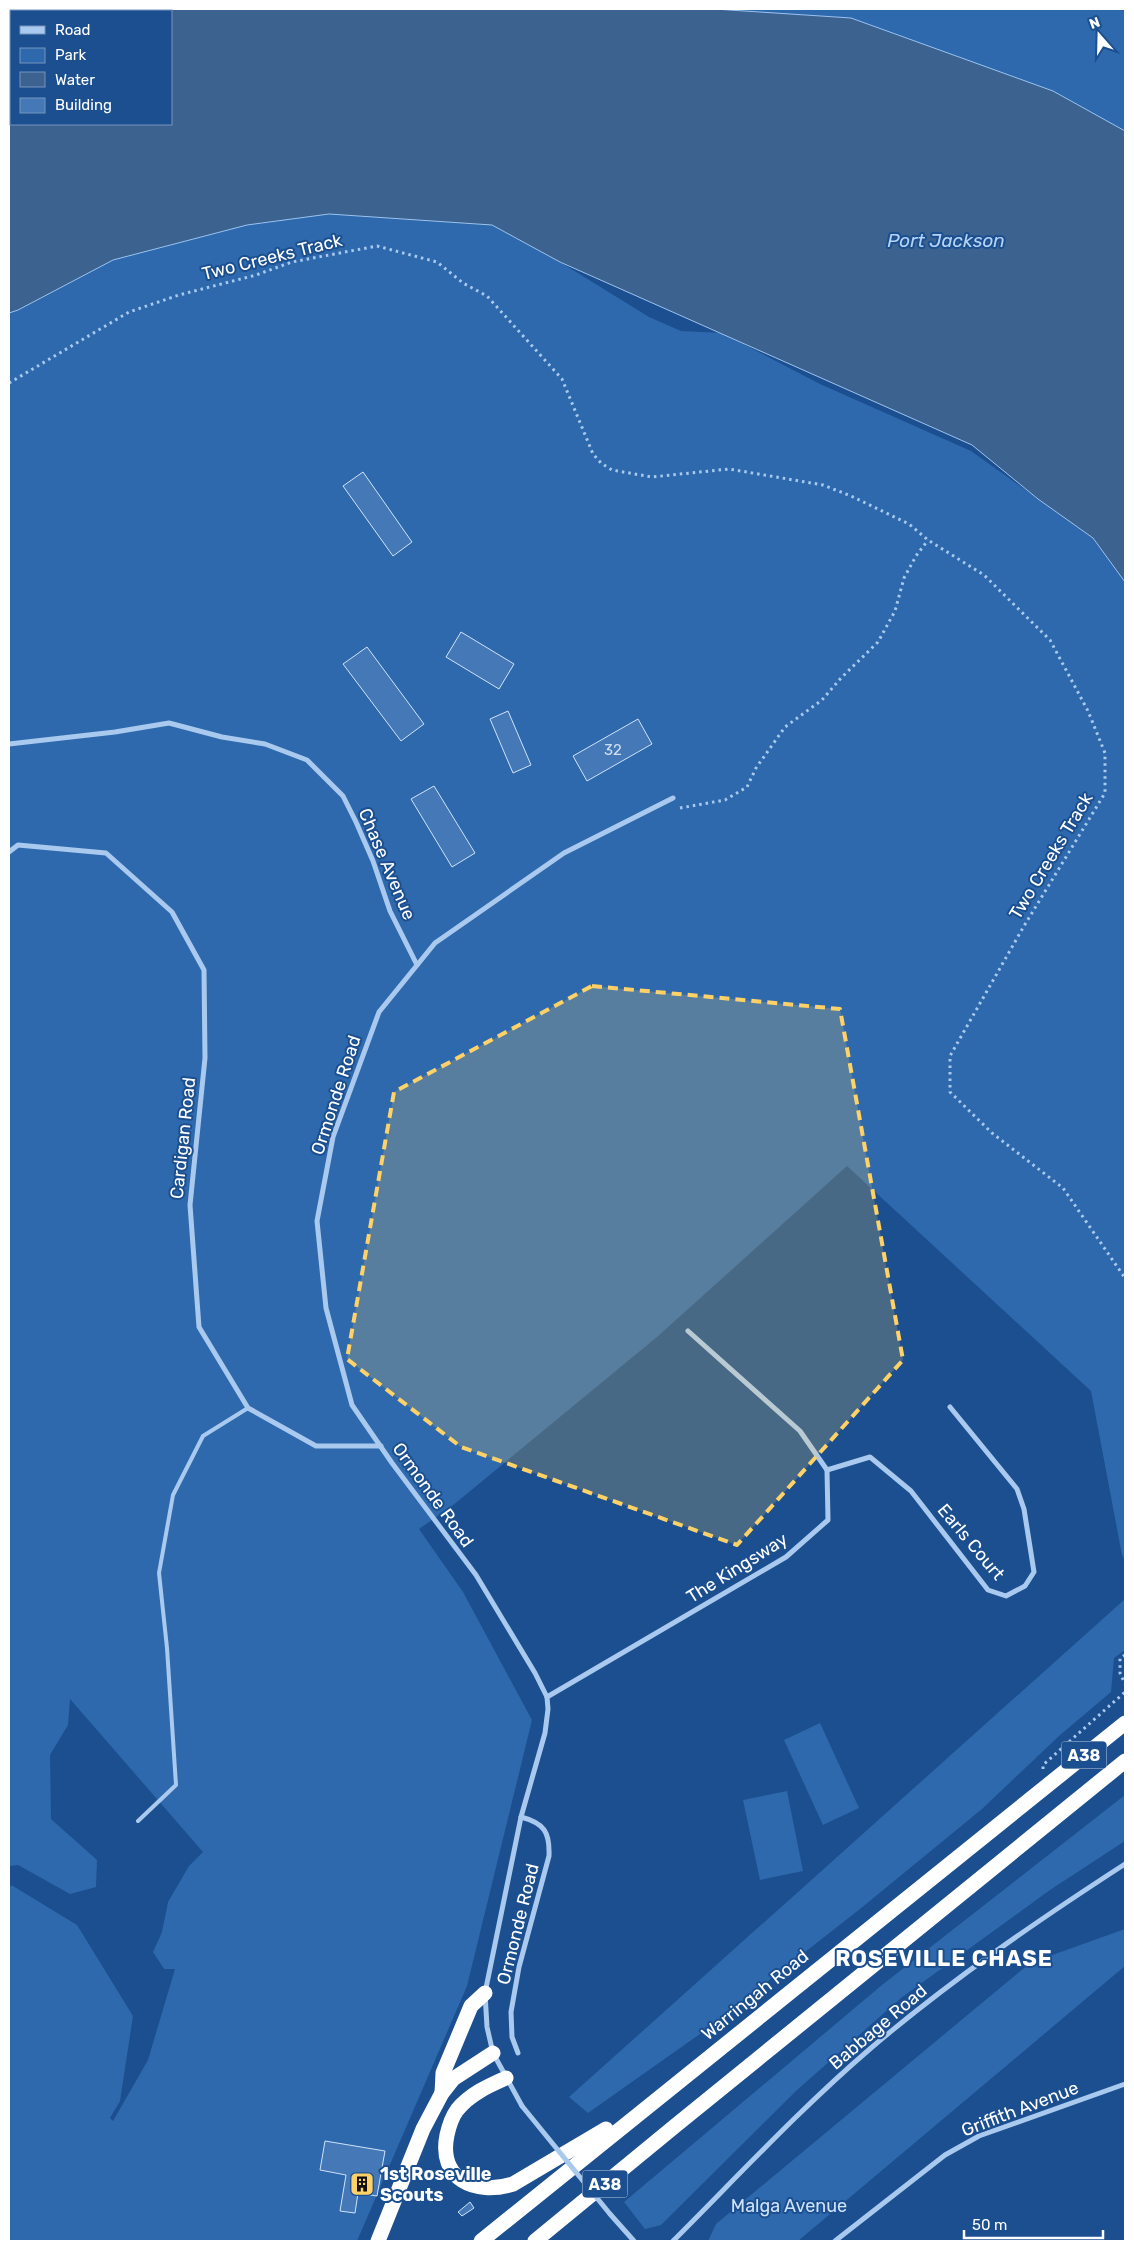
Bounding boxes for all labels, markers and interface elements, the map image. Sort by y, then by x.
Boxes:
legend [10,10,172,125]
north arrow [1074,10,1124,60]
text: N [1087,14,1102,33]
text: Road [55,21,91,39]
text: Park [55,46,86,64]
text: Water [55,71,95,89]
text: Building [55,96,112,114]
street label: Two Creeks Track [200,229,345,285]
water label: Port Jackson [887,229,1005,252]
house number: 32 [604,741,622,759]
street label: Two Creeks Track [1005,788,1098,923]
street label: Chase Avenue [354,805,420,923]
street label: Ormonde Road [306,1033,366,1157]
street label: Cardigan Road [166,1076,200,1200]
street label: Ormonde Road [388,1438,478,1552]
street label: Earls Court [933,1499,1009,1585]
street label: The Kingsway [682,1528,792,1608]
road number: A38 [1062,1742,1106,1768]
street label: Ormonde Road [492,1861,544,1987]
street label: Warringah Road [697,1945,813,2045]
district label: ROSEVILLE CHASE [835,1945,1053,1972]
street label: Babbage Road [824,1980,932,2074]
street label: Griffith Avenue [958,2077,1082,2141]
place label: 1st Roseville Scouts [380,2163,492,2206]
road number: A38 [582,2170,628,2198]
building icon: 1st Roseville Scouts [349,2171,375,2197]
park label: Malga Avenue [731,2195,847,2217]
scale bar [964,2208,1103,2240]
text: 50 m [972,2216,1007,2234]

